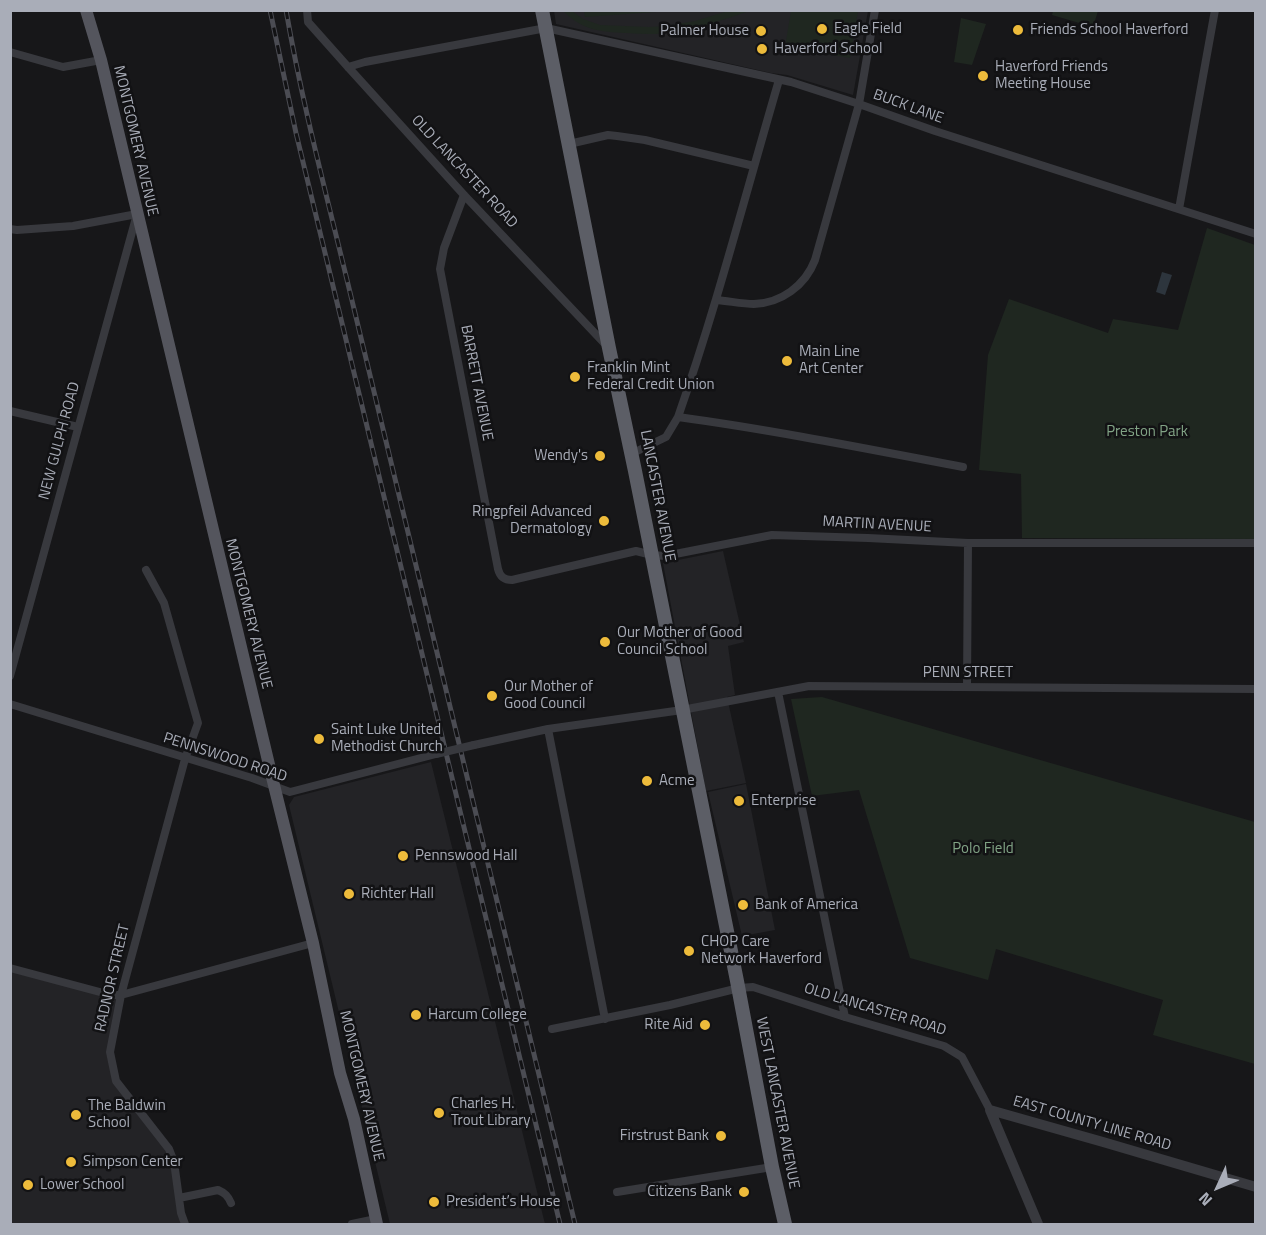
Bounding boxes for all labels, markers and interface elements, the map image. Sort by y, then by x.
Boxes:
place label: Eagle Field [834,20,902,38]
place label: Friends School Haverford [1030,21,1188,39]
place label: Palmer House [660,22,749,40]
marker: Eagle Field [815,22,829,36]
marker: Friends School Haverford [1011,23,1025,37]
marker: Palmer House [754,24,768,38]
place label: Haverford School [774,40,882,58]
marker: Haverford School [755,42,769,56]
place label: Haverford Friends Meeting House [995,58,1108,93]
street label: MONTGOMERY AVENUE [109,64,161,218]
marker: Haverford Friends Meeting House [976,69,990,83]
street label: BUCK LANE [870,86,946,128]
street label: OLD LANCASTER ROAD [407,112,521,232]
street label: BARRETT AVENUE [456,324,496,442]
place label: Main Line Art Center [799,343,863,378]
marker: Main Line Art Center [780,354,794,368]
place label: Franklin Mint Federal Credit Union [587,359,715,394]
marker: Franklin Mint Federal Credit Union [568,370,582,384]
street label: NEW GULPH ROAD [36,380,84,502]
park label: Preston Park [1106,423,1188,441]
street label: LANCASTER AVENUE [635,429,679,563]
place label: Wendy's [534,447,588,465]
marker: Wendy's [593,449,607,463]
place label: Ringpfeil Advanced Dermatology [472,503,592,538]
street label: MARTIN AVENUE [822,513,932,537]
marker: Ringpfeil Advanced Dermatology [597,514,611,528]
street label: MONTGOMERY AVENUE [221,537,275,691]
place label: Our Mother of Good Council School [617,624,742,659]
marker: Our Mother of Good Council School [598,635,612,649]
street label: PENN STREET [923,664,1013,682]
place label: Our Mother of Good Council [504,678,593,713]
marker: Our Mother of Good Council [485,689,499,703]
place label: Saint Luke United Methodist Church [331,721,443,756]
street label: PENNSWOOD ROAD [161,729,289,787]
marker: Saint Luke United Methodist Church [312,732,326,746]
place label: Acme [659,772,695,790]
marker: Acme [640,774,654,788]
place label: Enterprise [751,792,816,810]
marker: Enterprise [732,794,746,808]
park label: Polo Field [952,840,1014,858]
place label: Pennswood Hall [415,847,517,865]
marker: Pennswood Hall [396,849,410,863]
place label: Richter Hall [361,885,434,903]
marker: Richter Hall [342,887,356,901]
place label: Bank of America [755,896,858,914]
marker: Bank of America [736,898,750,912]
street label: RADNOR STREET [92,922,134,1034]
place label: CHOP Care Network Haverford [701,933,822,968]
marker: CHOP Care Network Haverford [682,944,696,958]
street label: OLD LANCASTER ROAD [802,980,948,1040]
place label: Harcum College [428,1006,527,1024]
marker: Harcum College [409,1008,423,1022]
street label: MONTGOMERY AVENUE [335,1009,387,1163]
place label: Rite Aid [644,1016,693,1034]
street label: WEST LANCASTER AVENUE [752,1016,802,1190]
marker: Rite Aid [698,1018,712,1032]
street label: EAST COUNTY LINE ROAD [1011,1093,1173,1155]
place label: Charles H. Trout Library [451,1095,531,1130]
place label: The Baldwin School [88,1097,166,1132]
marker: Charles H. Trout Library [432,1106,446,1120]
marker: The Baldwin School [69,1108,83,1122]
place label: Firstrust Bank [620,1127,709,1145]
marker: Firstrust Bank [714,1129,728,1143]
place label: Simpson Center [83,1153,183,1171]
marker: Simpson Center [64,1155,78,1169]
north arrow [1188,1157,1248,1217]
place label: Lower School [40,1176,124,1194]
marker: Lower School [21,1178,35,1192]
place label: Citizens Bank [647,1183,732,1201]
marker: Citizens Bank [737,1185,751,1199]
text: N [1193,1187,1218,1212]
place label: President’s House [446,1193,560,1211]
marker: President’s House [427,1195,441,1209]

